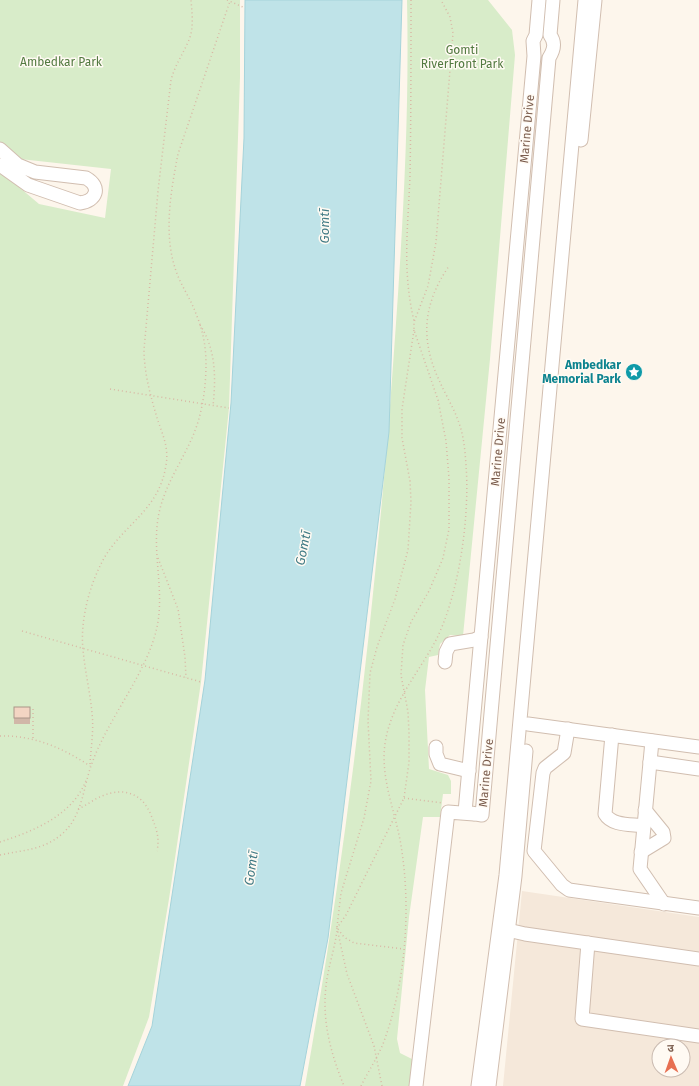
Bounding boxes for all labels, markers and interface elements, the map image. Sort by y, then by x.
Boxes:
park label: Gomti RiverFront Park [421,43,504,71]
park label: Ambedkar Park [20,55,103,69]
street label: Marine Drive [517,94,537,164]
water label: Gomtī [317,207,332,243]
place label: Ambedkar Memorial Park [542,358,621,386]
place icon: Ambedkar Memorial Park [624,362,644,382]
street label: Marine Drive [488,417,508,487]
water label: Gomtī [292,528,314,567]
street label: Marine Drive [476,738,496,808]
water label: Gomtī [241,848,261,886]
north arrow [651,1038,691,1078]
text: उ [667,1042,675,1055]

